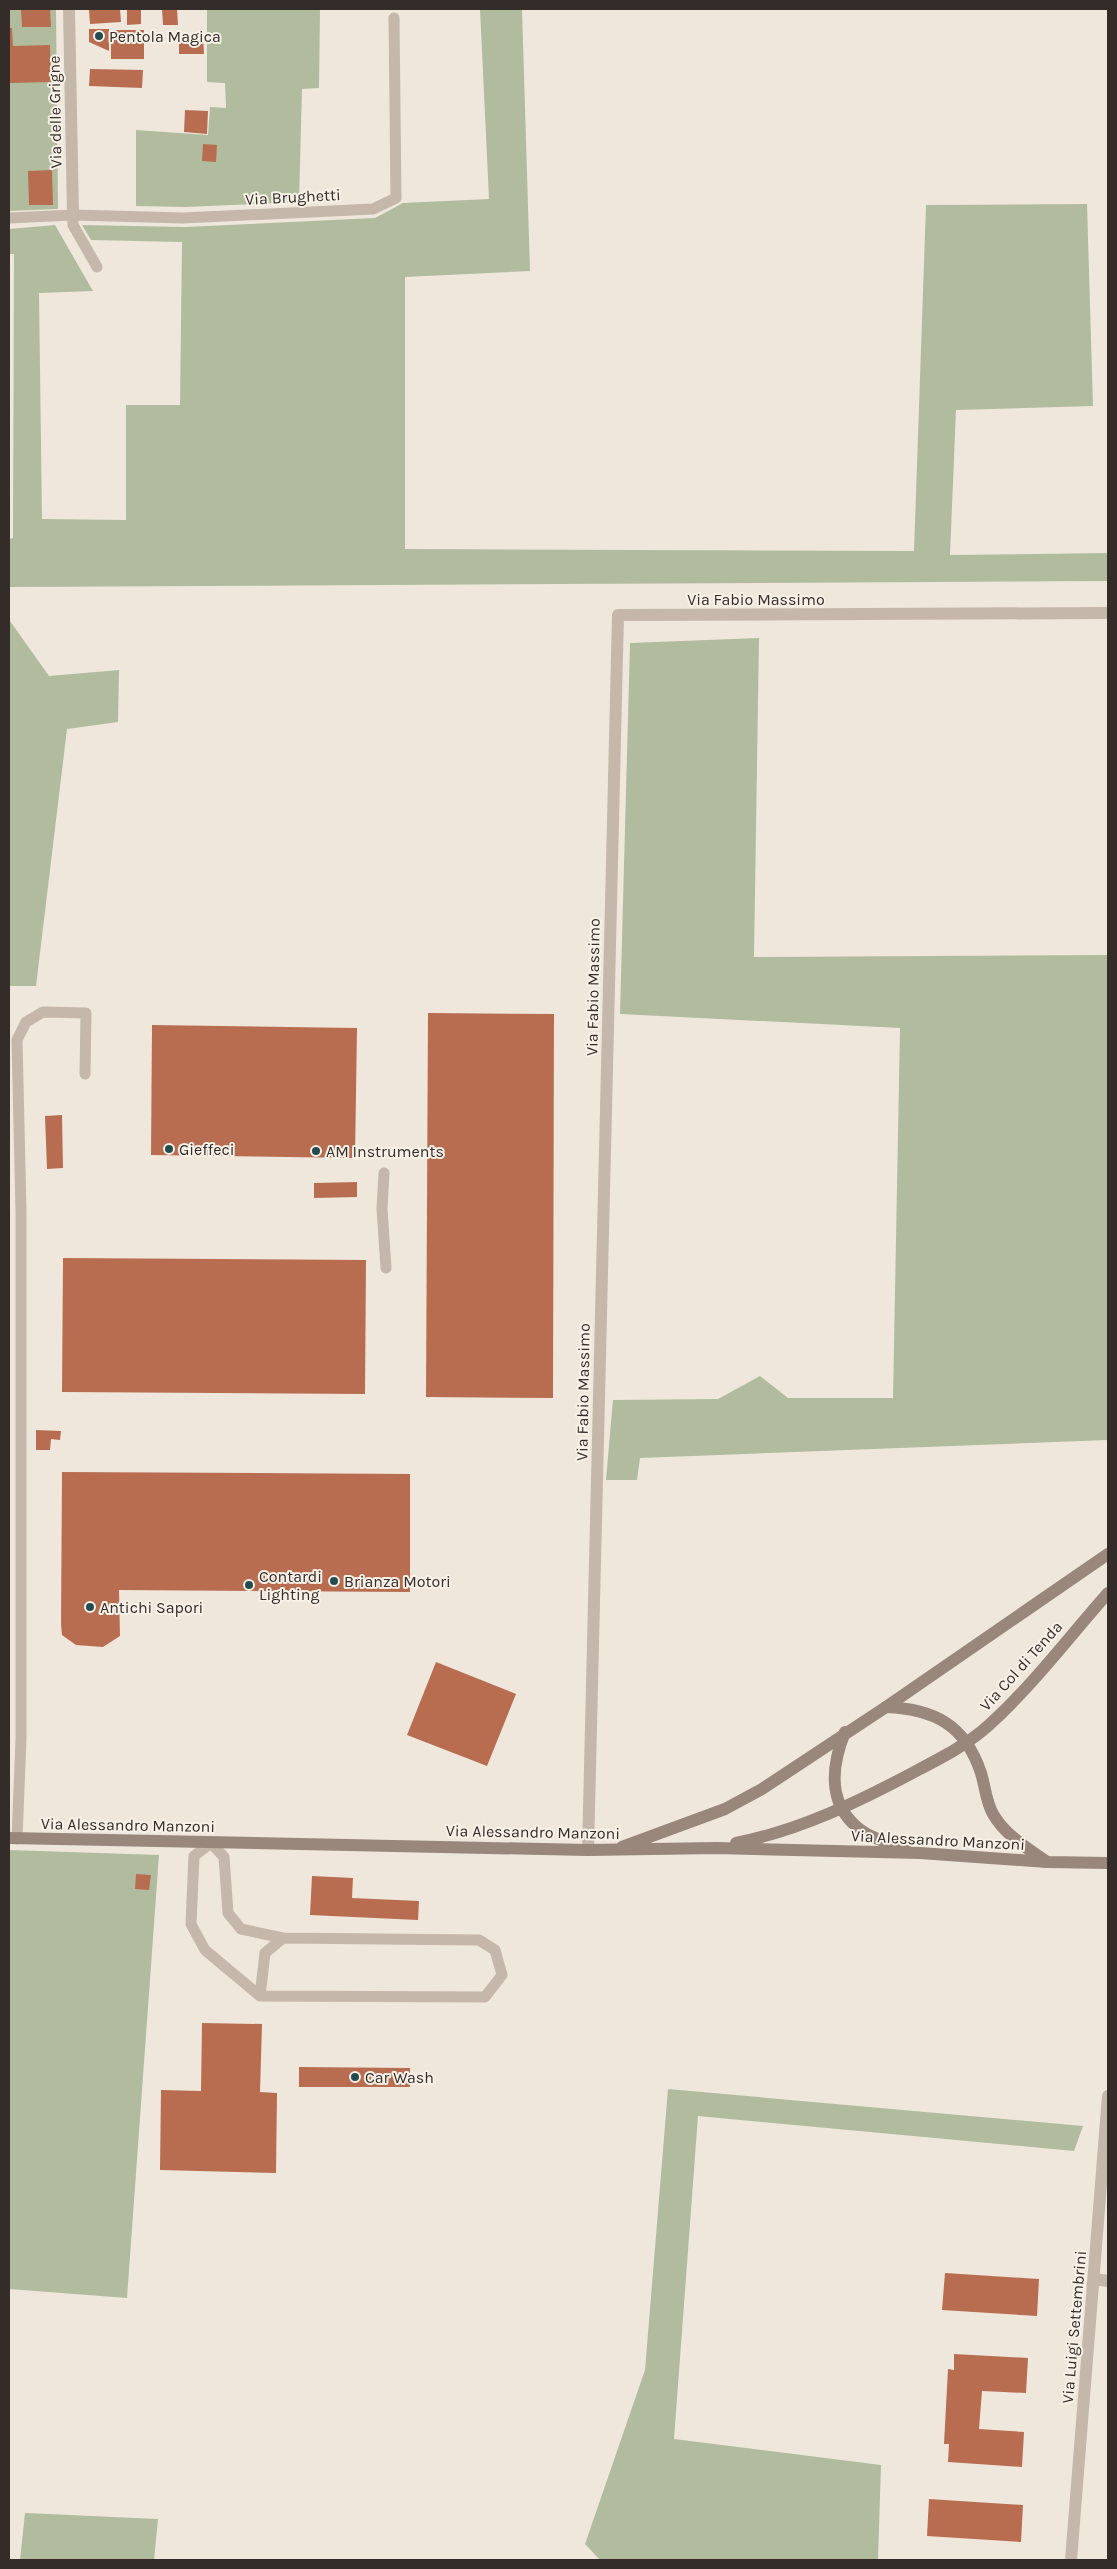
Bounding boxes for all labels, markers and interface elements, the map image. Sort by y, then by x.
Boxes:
place label: Pentola Magica [109,27,221,46]
marker: Pentola Magica [93,30,105,42]
street label: Via delle Grigne [45,55,65,169]
street label: Via Brughetti [245,185,341,209]
street label: Via Fabio Massimo [687,590,825,609]
street label: Via Fabio Massimo [582,918,604,1056]
place label: Gieffeci [179,1140,235,1159]
place label: AM Instruments [326,1142,444,1161]
marker: Gieffeci [163,1143,175,1155]
marker: AM Instruments [310,1145,322,1157]
street label: Via Fabio Massimo [572,1323,594,1461]
place label: Contardi Lighting [259,1567,322,1604]
place label: Brianza Motori [344,1572,451,1591]
marker: Brianza Motori [328,1575,340,1587]
marker: Contardi Lighting [243,1579,255,1591]
place label: Antichi Sapori [100,1598,203,1617]
marker: Antichi Sapori [84,1601,96,1613]
street label: Via Col di Tenda [976,1617,1066,1715]
street label: Via Alessandro Manzoni [41,1814,215,1836]
street label: Via Alessandro Manzoni [446,1821,620,1843]
street label: Via Alessandro Manzoni [851,1826,1025,1854]
place label: Car Wash [365,2068,434,2087]
marker: Car Wash [349,2071,361,2083]
street label: Via Luigi Settembrini [1058,2250,1090,2404]

